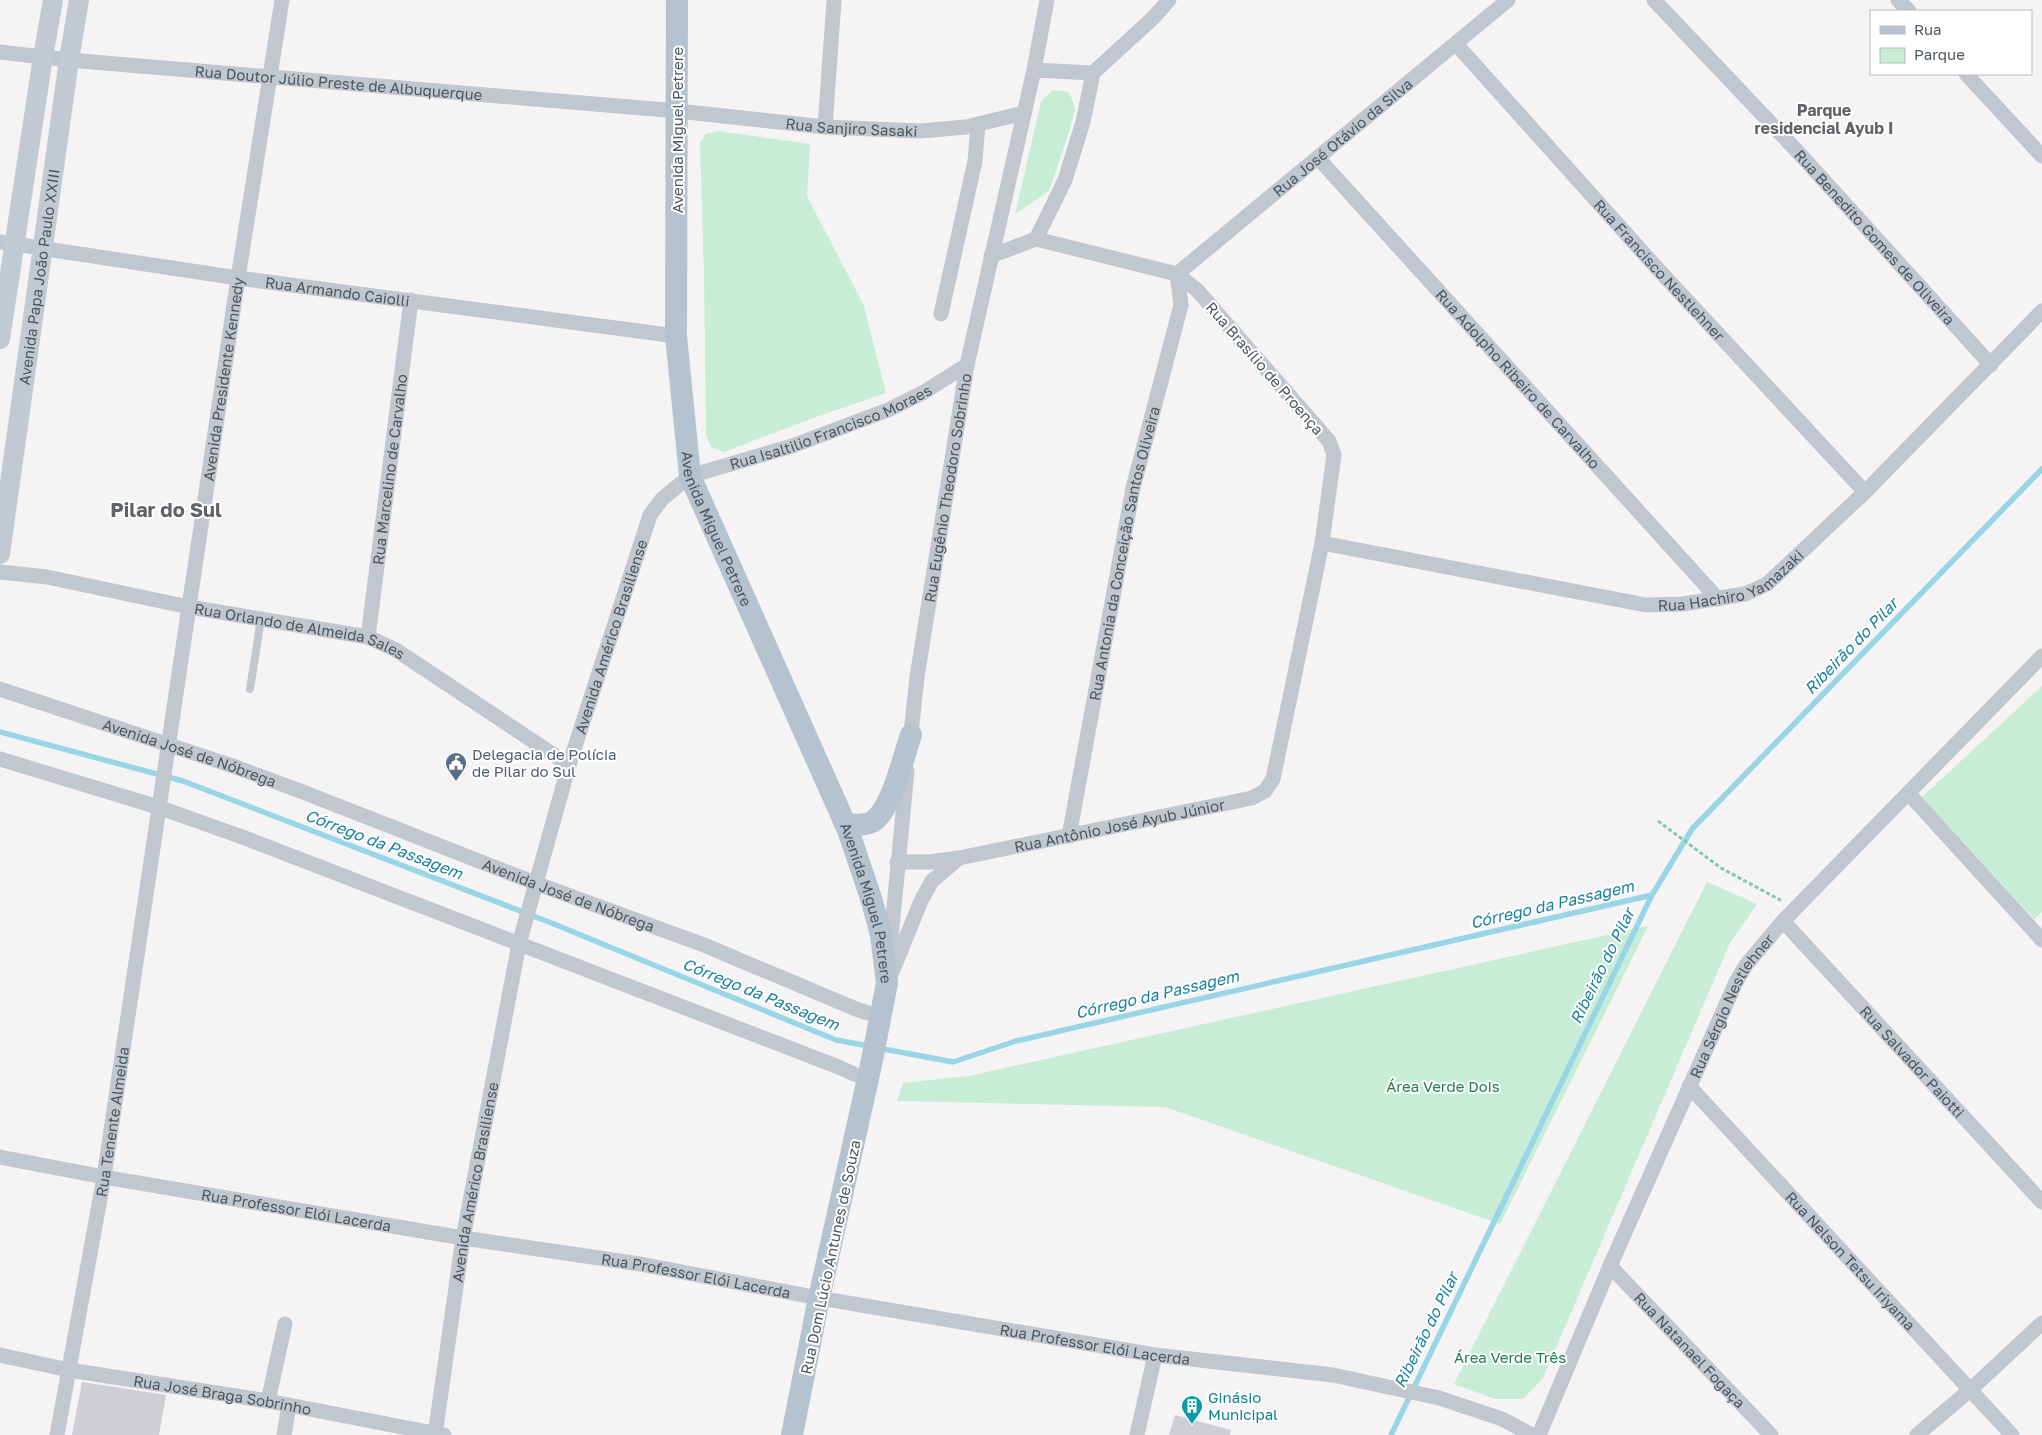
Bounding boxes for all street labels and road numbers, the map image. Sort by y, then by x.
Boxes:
street label: Avenida Miguel Petrere [668,47,686,213]
street label: Rua Doutor Júlio Preste de Albuquerque [194,62,483,104]
street label: Rua José Otávio da Silva [1269,74,1416,200]
street label: Rua Sanjiro Sasaki [785,114,918,140]
street label: Rua Benedito Gomes de Oliveira [1791,146,1959,328]
street label: Avenida Papa João Paulo XXIII [15,168,63,386]
street label: Rua Francisco Nestlehner [1590,195,1729,344]
street label: Rua Armando Caiolli [264,273,411,310]
street label: Avenida Presidente Kennedy [199,275,247,482]
street label: Rua Adolpho Ribeiro de Carvalho [1432,285,1604,472]
street label: Rua Brasílio de Proença [1202,298,1328,438]
street label: Rua Eugênio Theodoro Sobrinho [920,372,975,604]
street label: Rua Marcelino de Carvalho [368,373,410,566]
street label: Rua Isaltilio Francisco Moraes [727,381,935,473]
street label: Rua Antonia da Conceição Santos Oliveira [1085,404,1163,702]
street label: Avenida Miguel Petrere [679,450,756,609]
street label: Avenida Américo Brasiliense [571,537,651,736]
street label: Rua Hachiro Yamazaki [1658,546,1807,614]
street label: Rua Orlando de Almeida Sales [193,599,409,663]
street label: Avenida José de Nóbrega [101,715,279,790]
street label: Rua Antônio José Ayub Júnior [1013,795,1226,855]
street label: Avenida Miguel Petrere [837,819,896,985]
street label: Avenida José de Nóbrega [480,854,657,935]
street label: Rua Sérgio Nestlehner [1686,930,1778,1081]
street label: Rua Salvador Paiotti [1857,1002,1968,1121]
street label: Rua Tenente Almeida [92,1046,132,1198]
street label: Avenida Américo Brasiliense [448,1080,502,1283]
street label: Rua Dom Lúcio Antunes de Souza [796,1138,864,1376]
street label: Rua Professor Elói Lacerda [200,1185,393,1235]
street label: Rua Nelson Tetsu Iriyama [1782,1188,1919,1334]
street label: Rua Professor Elói Lacerda [600,1249,792,1301]
street label: Rua Natanael Fogaça [1631,1289,1749,1411]
street label: Rua Professor Elói Lacerda [999,1320,1191,1368]
street label: Rua José Braga Sobrinho [132,1371,313,1418]

